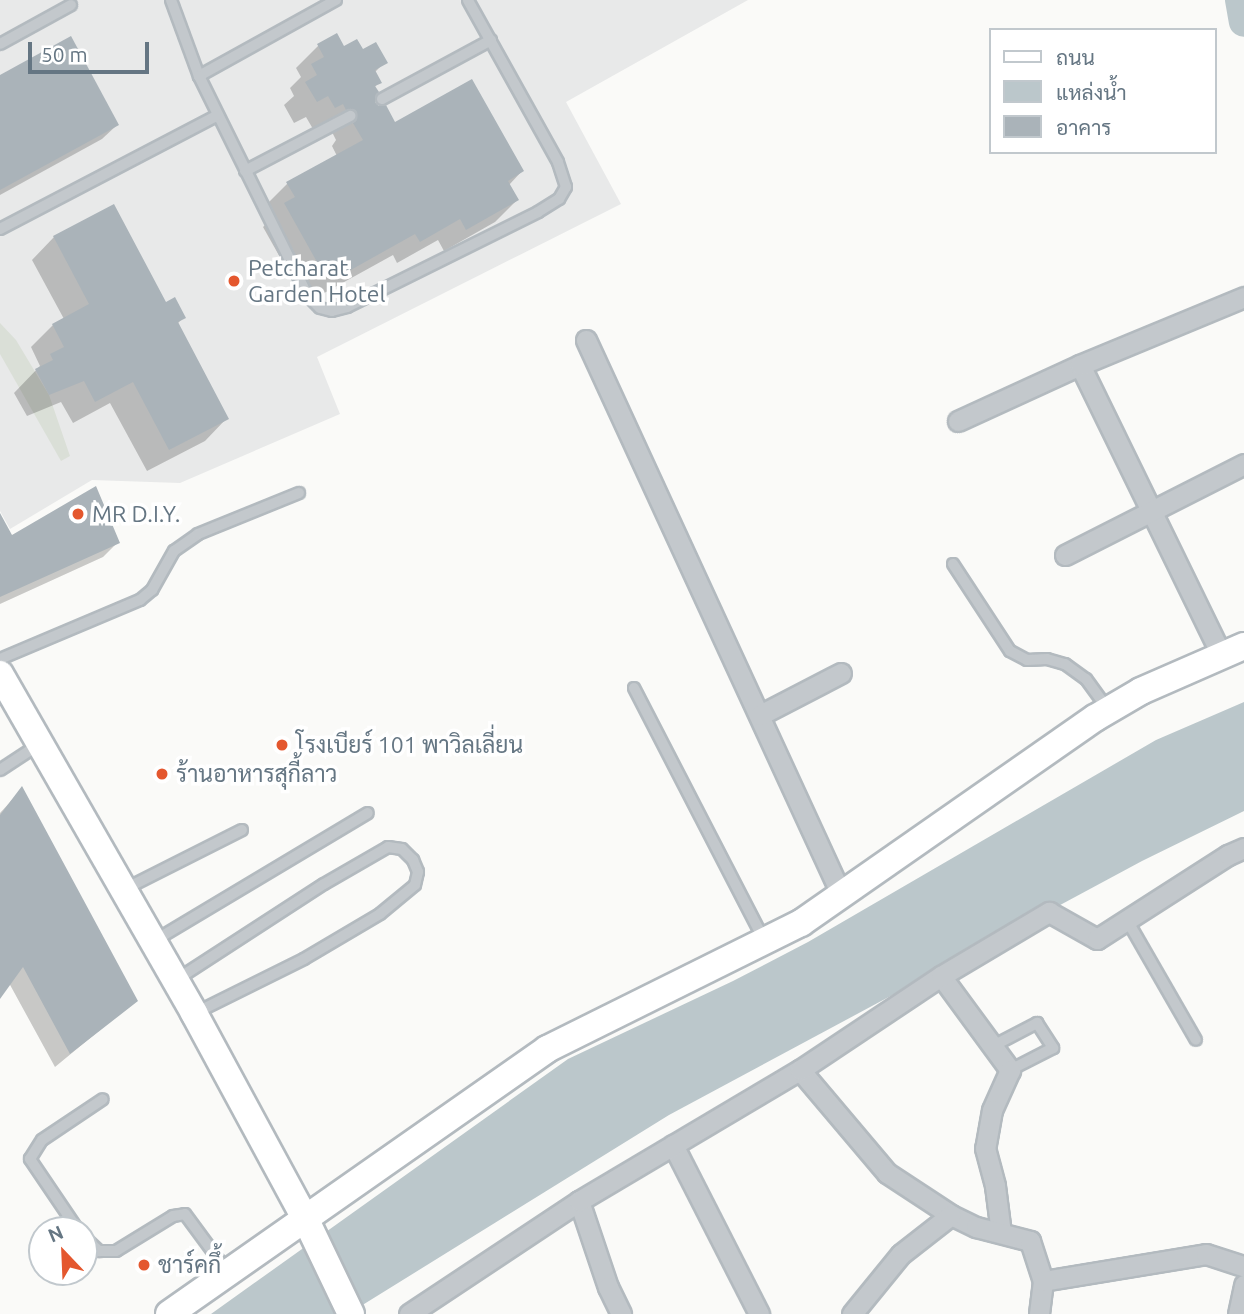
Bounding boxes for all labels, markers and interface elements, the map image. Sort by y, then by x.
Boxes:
scale bar [32,28,152,72]
legend [988,28,1216,154]
text: 50 m [41,42,88,66]
text: ถนน [1056,45,1095,69]
text: แหล่งน้ำ [1056,80,1127,104]
text: อาคาร [1056,115,1112,139]
place label: Petcharat Garden Hotel [248,254,386,308]
marker: Petcharat Garden Hotel [226,273,242,289]
place label: MR D.I.Y. [92,500,181,528]
marker: MR D.I.Y. [70,506,86,522]
place label: โรงเบียร์ 101 พาวิลเลี่ยน [296,731,523,759]
marker: โรงเบียร์ 101 พาวิลเลี่ยน [274,737,290,753]
place label: ร้านอาหารสุกี้ลาว [176,760,337,788]
marker: ร้านอาหารสุกี้ลาว [154,766,170,782]
north arrow [28,1216,98,1286]
text: N [45,1221,66,1246]
place label: ชาร์คกึ้ [158,1251,221,1279]
marker: ชาร์คกึ้ [136,1257,152,1273]

